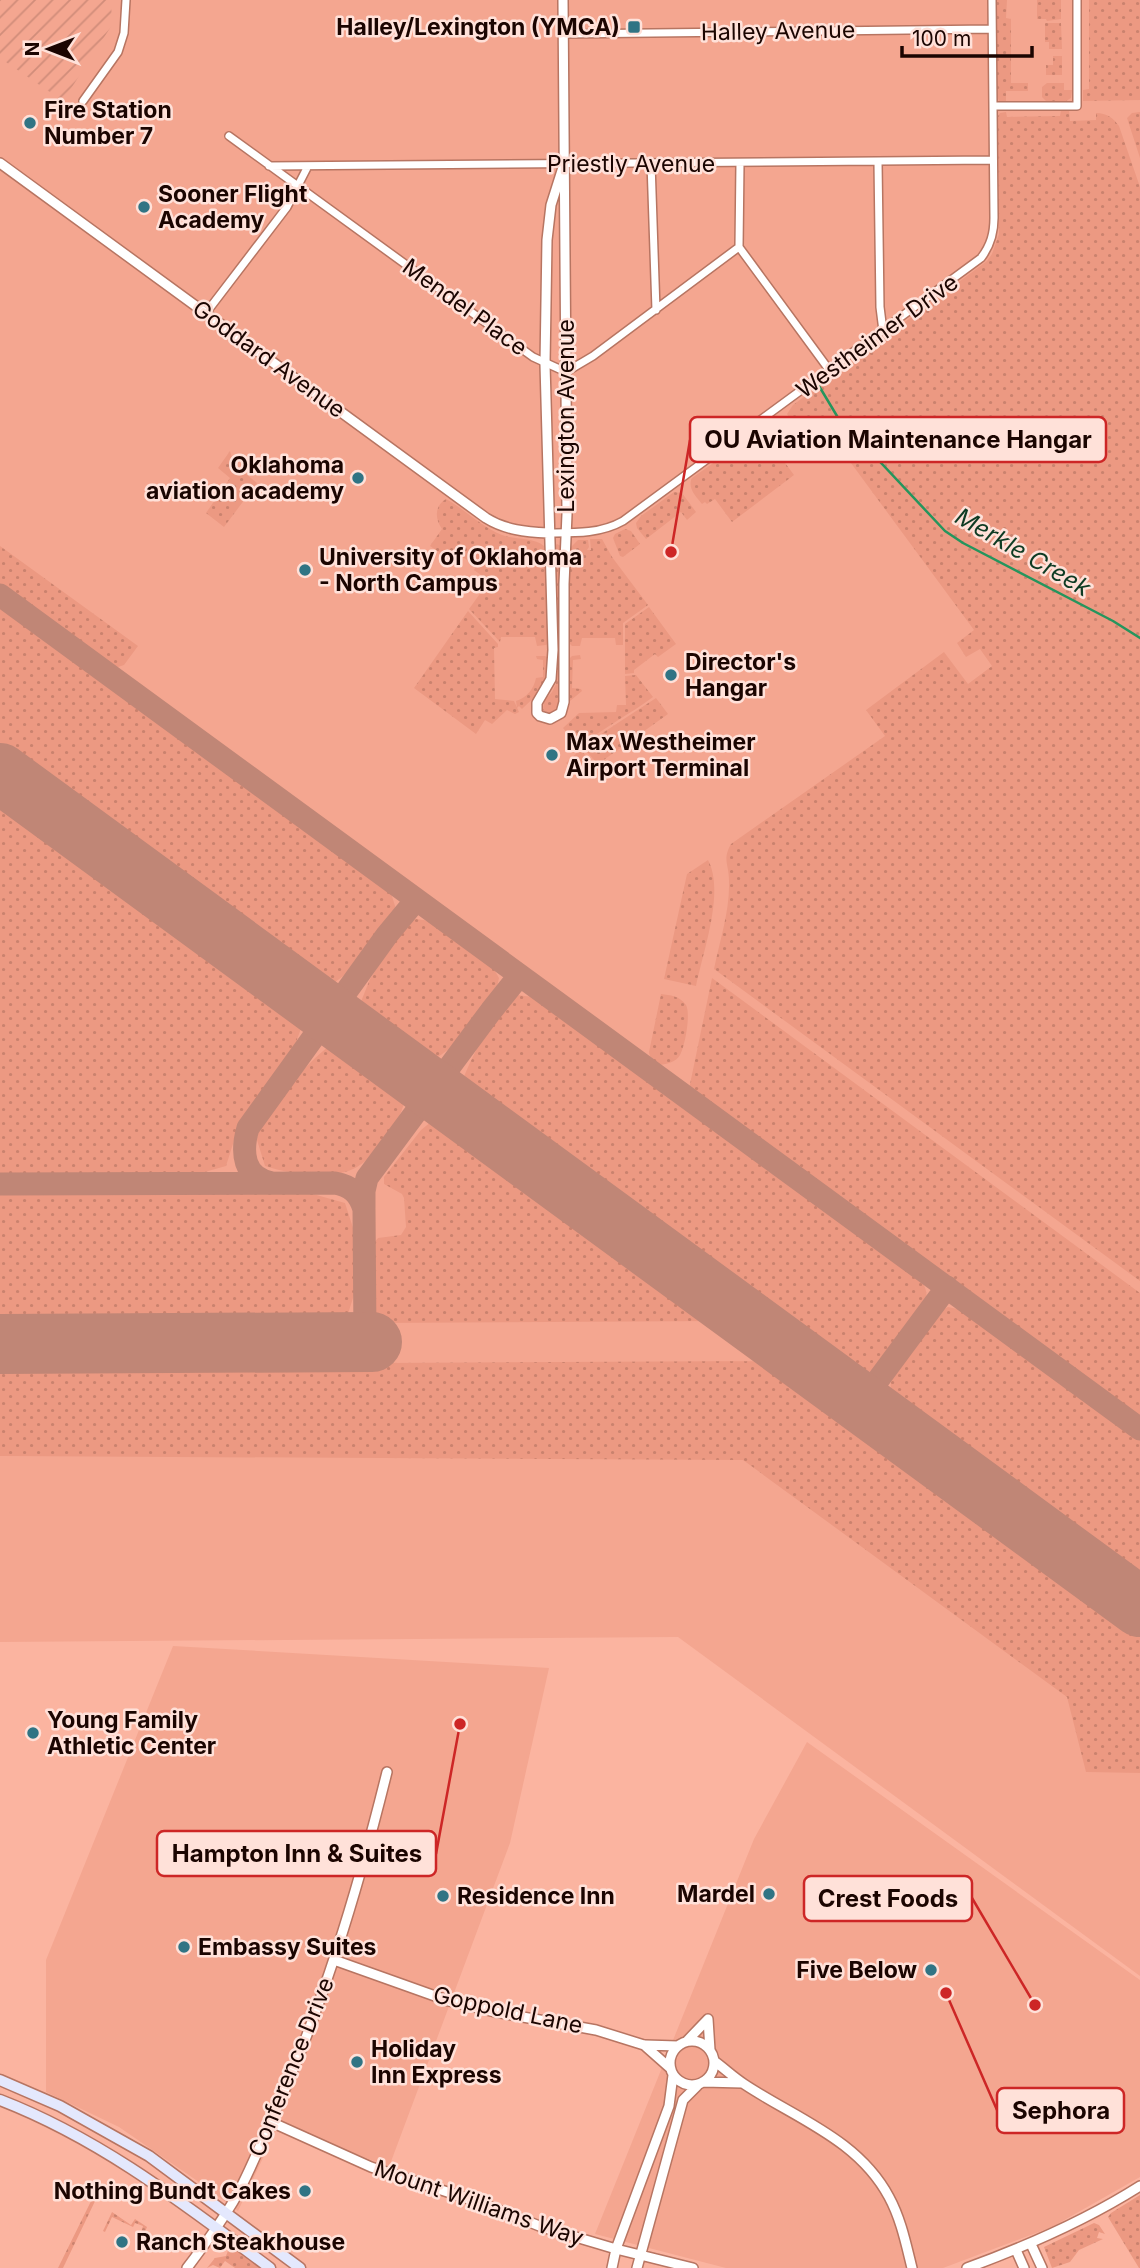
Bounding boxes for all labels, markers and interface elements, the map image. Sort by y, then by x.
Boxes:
place label: Halley/Lexington (YMCA) [336,13,620,41]
north arrow [14,14,84,84]
scale bar [902,14,1032,58]
street label: Halley Avenue [701,16,855,46]
marker: Halley/Lexington (YMCA) [626,19,642,35]
text: 100 m [912,26,971,51]
text: N [21,42,44,56]
place label: Fire Station Number 7 [44,96,172,150]
marker: Fire Station Number 7 [22,115,38,131]
street label: Priestly Avenue [547,150,715,178]
place label: Sooner Flight Academy [158,180,308,234]
marker: Sooner Flight Academy [136,199,152,215]
street label: Mendel Place [397,252,533,362]
street label: Westheimer Drive [791,268,963,404]
street label: Goddard Avenue [187,294,351,424]
street label: Lexington Avenue [552,319,580,513]
callout: OU Aviation Maintenance Hangar [690,417,1106,462]
text: OU Aviation Maintenance Hangar [704,425,1092,454]
place label: Oklahoma aviation academy [146,451,344,505]
marker: Oklahoma aviation academy [350,470,366,486]
water label: Merkle Creek [950,502,1097,603]
place label: University of Oklahoma - North Campus [319,543,582,597]
marker: University of Oklahoma - North Campus [297,562,313,578]
place label: Director's Hangar [685,648,796,702]
marker: Director's Hangar [663,667,679,683]
place label: Max Westheimer Airport Terminal [566,728,756,782]
marker: Max Westheimer Airport Terminal [544,747,560,763]
place label: Young Family Athletic Center [47,1706,216,1760]
marker: Young Family Athletic Center [25,1725,41,1741]
callout: Hampton Inn & Suites [157,1831,436,1876]
text: Hampton Inn & Suites [172,1839,422,1868]
callout: Crest Foods [804,1876,972,1921]
place label: Mardel [677,1880,755,1908]
place label: Residence Inn [457,1882,615,1910]
text: Crest Foods [818,1884,958,1913]
marker: Mardel [761,1886,777,1902]
marker: Residence Inn [435,1888,451,1904]
place label: Embassy Suites [198,1933,377,1961]
marker: Embassy Suites [176,1939,192,1955]
place label: Five Below [796,1956,917,1984]
marker: Five Below [923,1962,939,1978]
street label: Conference Drive [242,1973,340,2161]
street label: Goppold Lane [431,1981,585,2039]
place label: Holiday Inn Express [371,2035,502,2089]
marker: Holiday Inn Express [349,2054,365,2070]
callout: Sephora [997,2088,1124,2133]
text: Sephora [1012,2096,1110,2125]
street label: Mount Williams Way [371,2154,587,2252]
place label: Nothing Bundt Cakes [54,2177,291,2205]
marker: Nothing Bundt Cakes [297,2183,313,2199]
place label: Ranch Steakhouse [136,2228,345,2256]
marker: Ranch Steakhouse [114,2234,130,2250]

